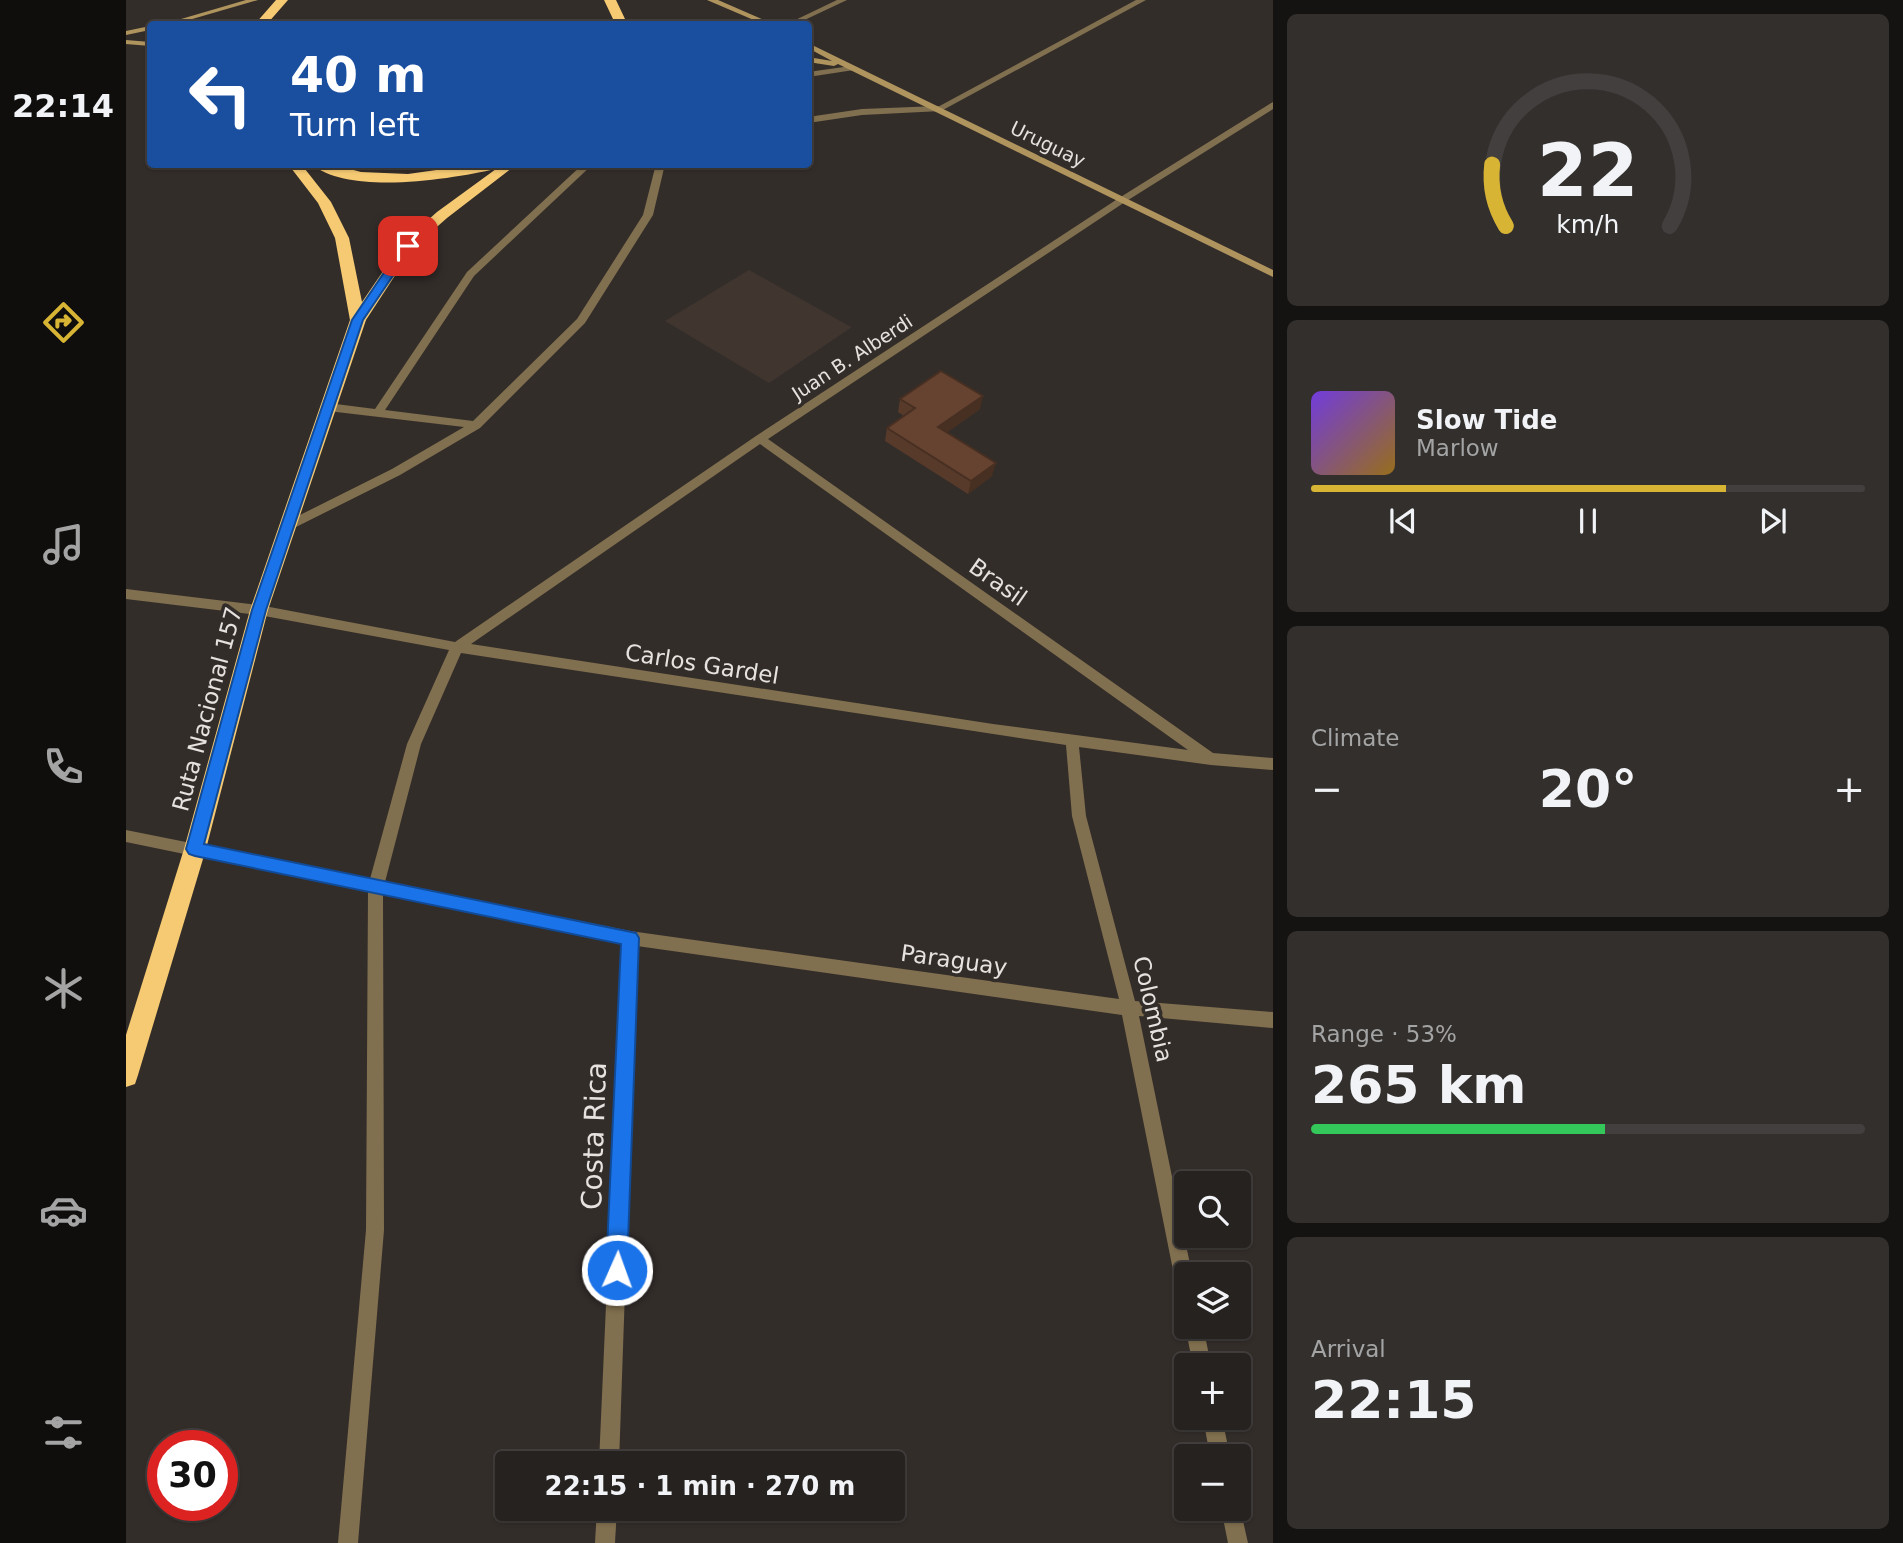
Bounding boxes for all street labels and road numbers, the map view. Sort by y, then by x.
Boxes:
street label: Uruguay [1007,116,1089,172]
street label: Juan B. Alberdi [787,310,916,405]
street label: Brasil [964,553,1032,611]
street label: Ruta Nacional 157 [167,604,247,814]
street label: Carlos Gardel [623,639,781,689]
street label: Paraguay [899,940,1009,980]
street label: Colombia [1128,953,1178,1065]
street label: Costa Rica [575,1061,613,1211]

